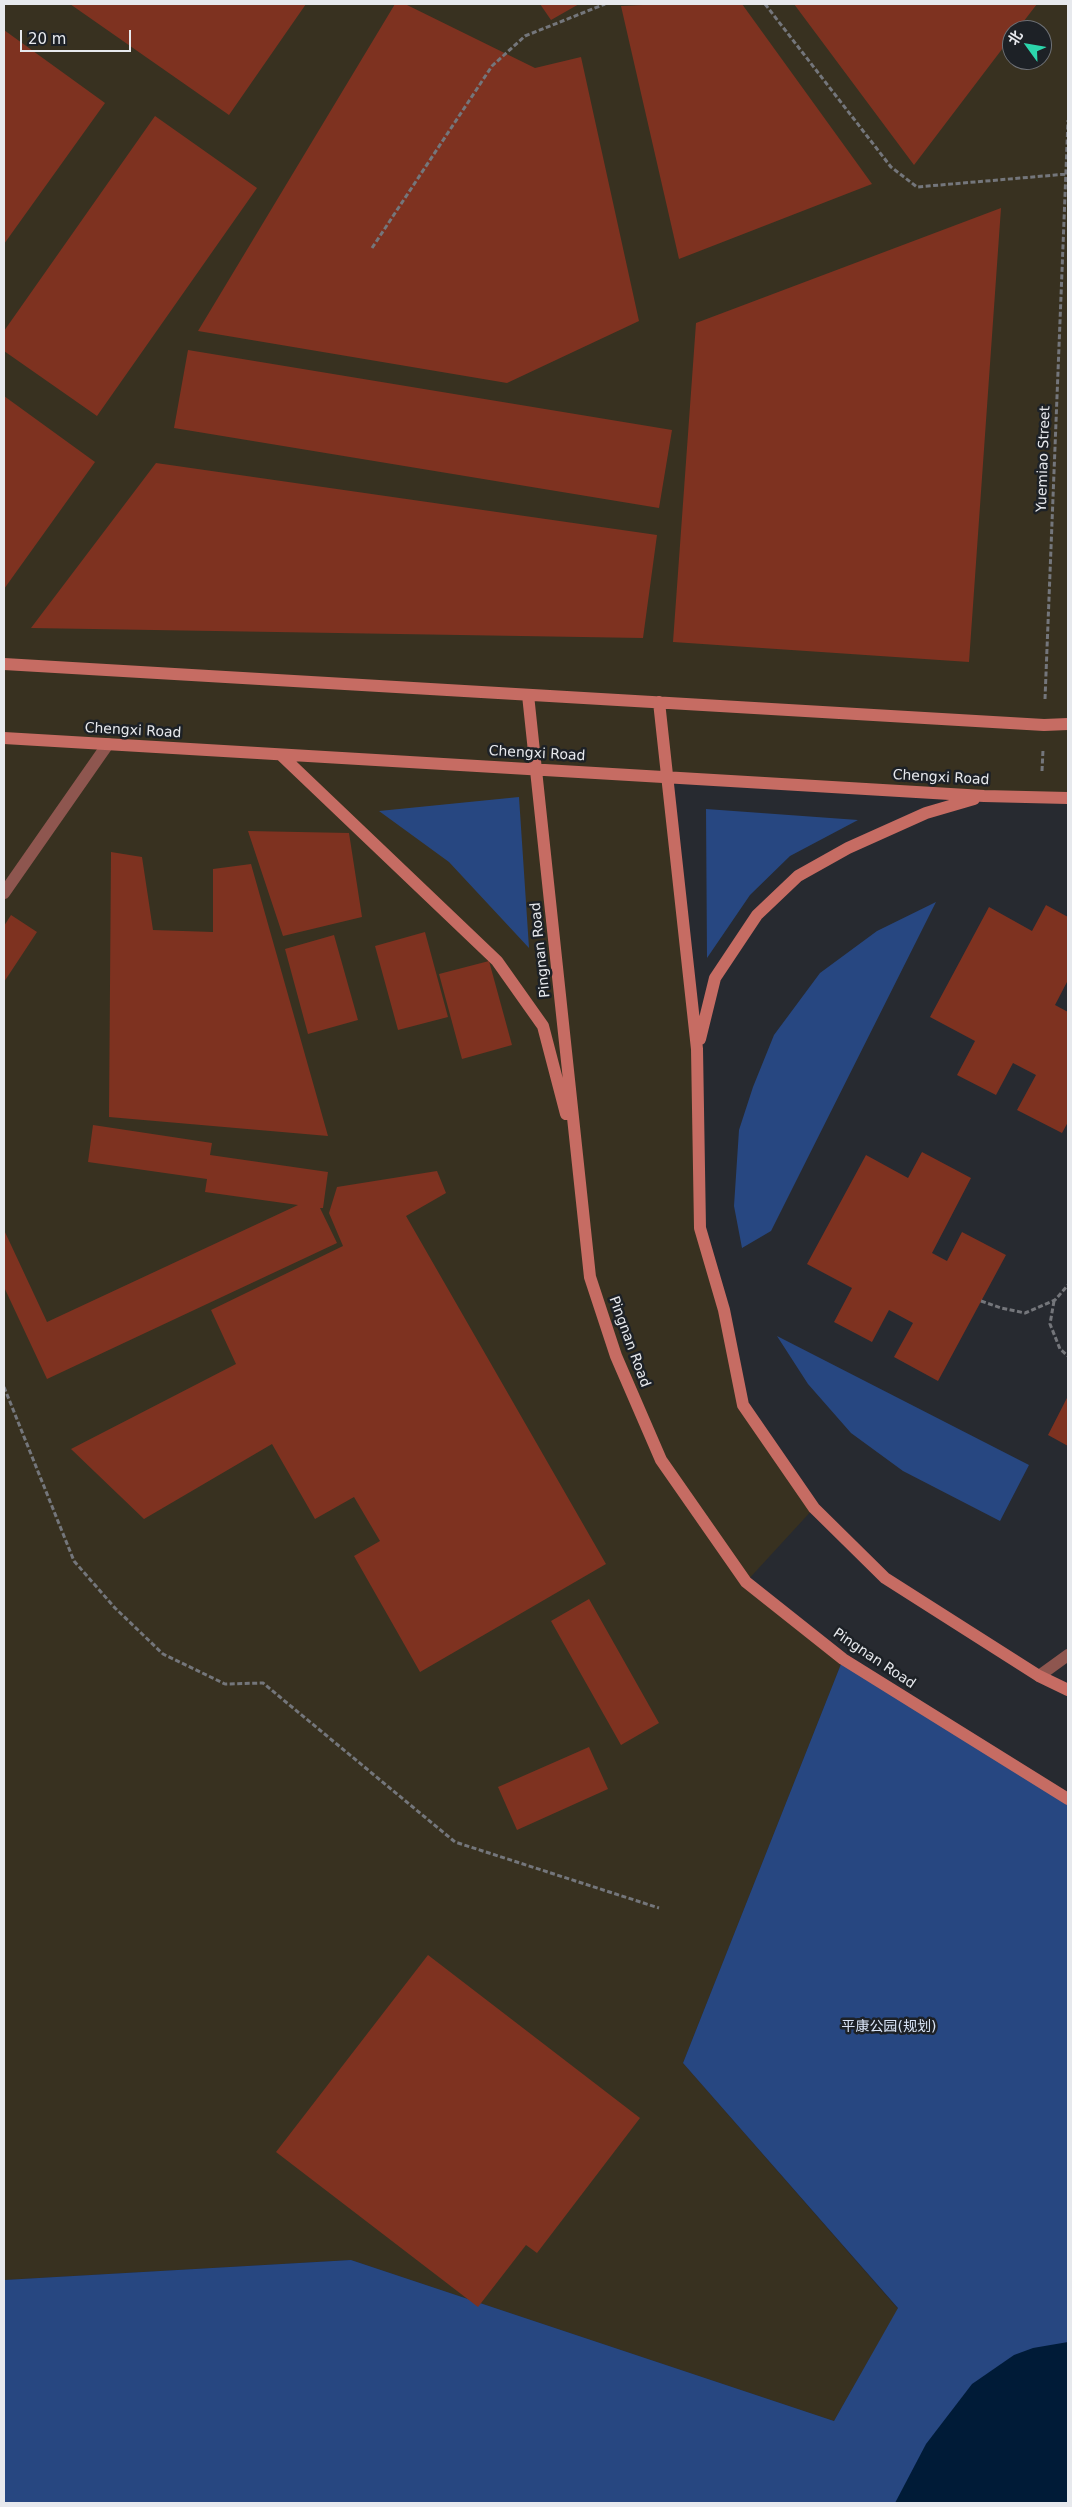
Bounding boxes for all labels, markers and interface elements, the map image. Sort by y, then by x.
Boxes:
scale bar [22,20,134,52]
north arrow [1002,20,1052,70]
text: 北 [1005,27,1026,48]
text: 20 m [28,30,66,48]
street label: Yuemiao Street [1034,406,1054,512]
street label: Chengxi Road [84,720,182,742]
street label: Chengxi Road [488,743,586,765]
street label: Chengxi Road [892,767,990,789]
street label: Pingnan Road [528,902,554,998]
street label: Pingnan Road [605,1294,653,1390]
street label: Pingnan Road [830,1625,918,1693]
park label: 平康公园(规划) [842,2019,936,2035]

